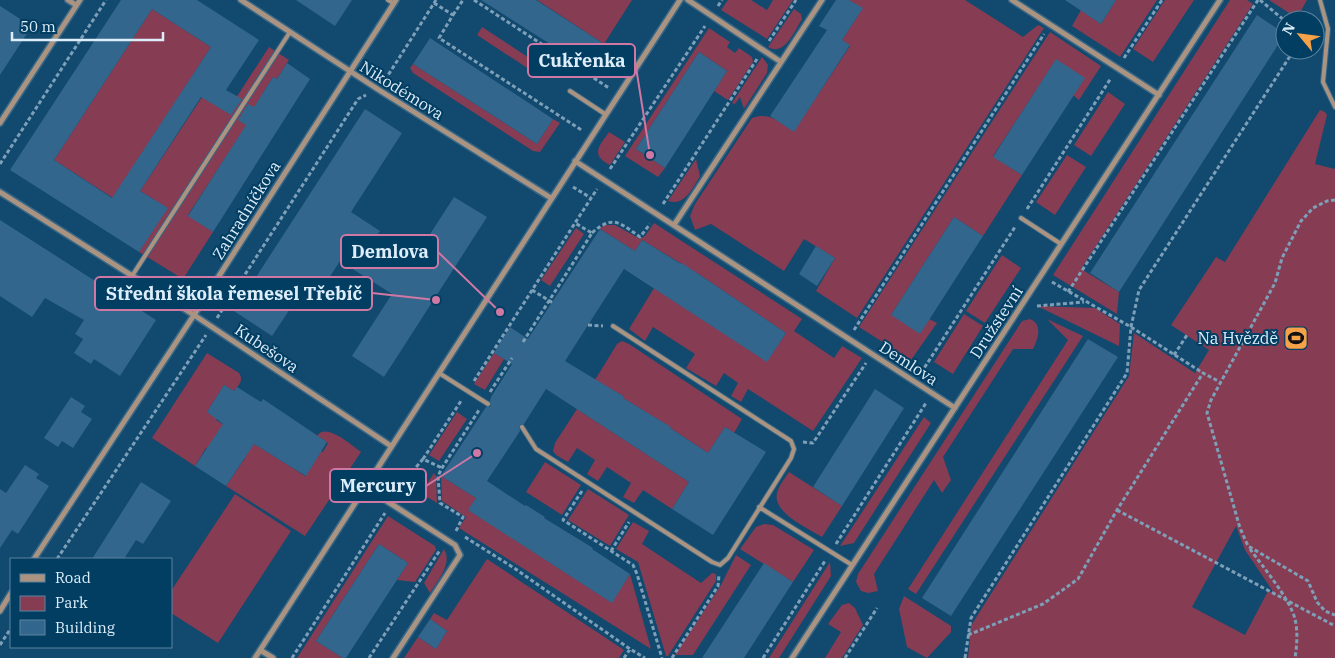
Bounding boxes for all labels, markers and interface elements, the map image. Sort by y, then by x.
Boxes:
scale bar [12,10,164,42]
north arrow [1275,10,1325,60]
text: 50 m [20,17,56,36]
text: N [1278,19,1299,38]
callout: Cukřenka [528,44,635,77]
text: Cukřenka [538,49,626,72]
street label: Nikodémova [356,56,448,124]
street label: Zahradníčkova [208,157,285,263]
callout: Demlova [341,235,438,268]
text: Demlova [351,240,429,263]
callout: Střední škola řemesel Třebíč [95,277,372,310]
text: Střední škola řemesel Třebíč [106,282,363,305]
street label: Družstevní [965,282,1027,362]
street label: Kubešova [231,319,303,377]
sports icon: Na Hvězdě [1283,325,1309,351]
place label: Na Hvězdě [1197,328,1278,348]
street label: Demlova [876,337,942,389]
callout: Mercury [330,469,426,502]
text: Mercury [340,474,417,497]
legend [10,558,172,648]
text: Road [55,568,91,587]
text: Park [55,593,88,612]
text: Building [55,618,115,637]

